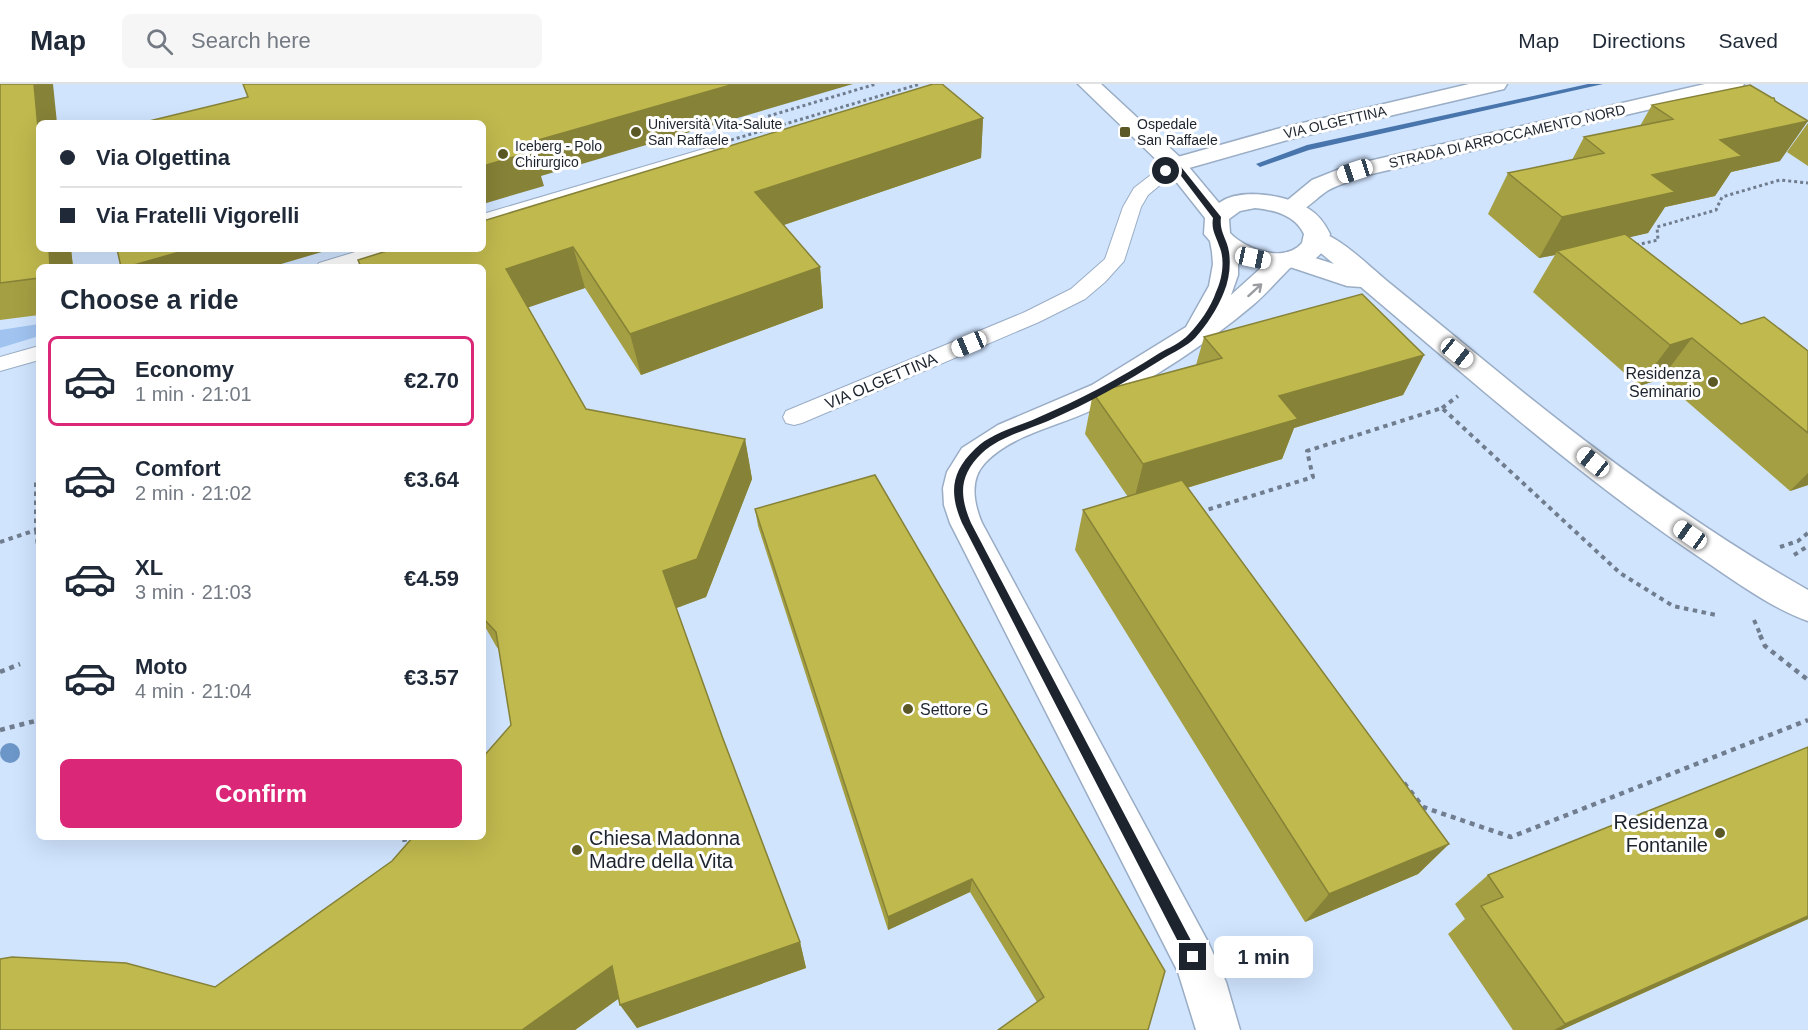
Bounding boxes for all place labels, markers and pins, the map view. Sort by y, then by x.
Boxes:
place label: Università Vita-Salute San Raffaele [648,116,783,148]
place label: Ospedale San Raffaele [1137,116,1218,148]
marker: Università Vita-Salute San Raffaele [629,125,643,139]
marker: Ospedale San Raffaele [1118,125,1132,139]
place label: Iceberg - Polo Chirurgico [515,138,602,170]
marker: Iceberg - Polo Chirurgico [496,147,510,161]
place label: Residenza Seminario [1625,365,1701,400]
marker: Residenza Seminario [1706,375,1720,389]
place label: Settore G [920,701,988,718]
marker: Settore G [901,702,915,716]
place label: Residenza Fontanile [1613,811,1709,856]
marker: Residenza Fontanile [1713,826,1727,840]
place label: Chiesa Madonna Madre della Vita [589,827,741,872]
marker: Chiesa Madonna Madre della Vita [570,843,584,857]

